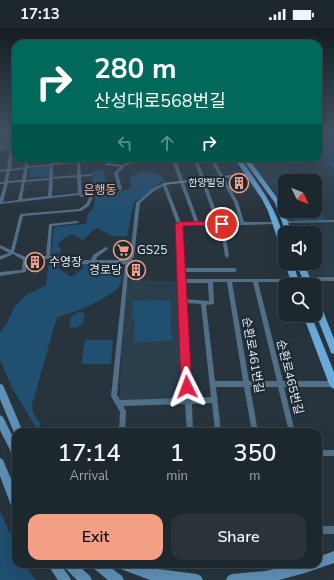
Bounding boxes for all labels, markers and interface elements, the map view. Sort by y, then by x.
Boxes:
text: 17:13 [20,4,60,24]
text: 280 m [94,50,177,88]
icon: right [28,56,80,108]
text: 산성대로568번길 [94,89,226,113]
icon: left [114,132,136,154]
icon: ahead [156,132,178,154]
icon: right [198,132,220,154]
building icon: 한양빌딩 [228,172,250,194]
north arrow [278,174,322,218]
map controls [278,174,322,322]
place label: 한양빌딩 [188,176,225,190]
district label: 은행동 [83,182,117,198]
pin [205,207,239,241]
icon: arrive [211,213,233,235]
button: sound [278,226,322,270]
supermarket icon: GS25 [112,239,134,261]
place label: GS25 [137,242,168,258]
building icon: 수영장 [24,251,46,273]
place label: 수영장 [49,254,82,270]
building icon: 경로당 [125,259,147,281]
place label: 경로당 [89,262,122,278]
button: search [278,278,322,322]
street label: 순환로461번길 [238,316,268,394]
street label: 순환로465번길 [273,338,307,416]
position arrow [166,366,208,408]
text: 17:14 [57,437,121,469]
text: 1 [170,437,184,469]
text: 350 [233,437,276,469]
text: Arrival [70,467,109,485]
text: min [166,467,188,485]
text: m [249,467,260,485]
button: Exit [28,514,163,560]
button: Share [171,514,306,560]

